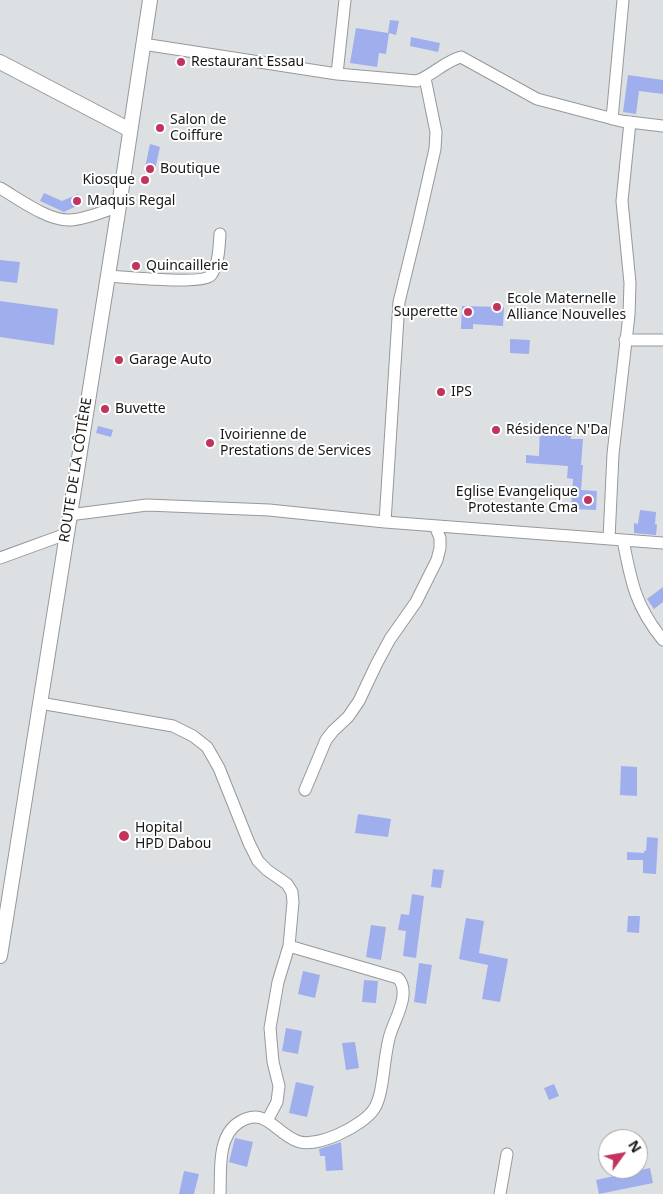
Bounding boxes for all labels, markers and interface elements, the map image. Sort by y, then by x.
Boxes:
place label: Restaurant Essau [191,54,304,70]
marker: Restaurant Essau [175,56,187,68]
place label: Salon de Coiffure [170,112,226,144]
marker: Salon de Coiffure [154,122,166,134]
place label: Boutique [160,161,220,177]
marker: Boutique [144,163,156,175]
place label: Kiosque [82,172,135,188]
marker: Kiosque [139,174,151,186]
place label: Maquis Regal [87,193,175,209]
marker: Maquis Regal [71,195,83,207]
place label: Quincaillerie [146,258,228,274]
marker: Quincaillerie [130,260,142,272]
place label: Ecole Maternelle Alliance Nouvelles [507,291,626,324]
marker: Ecole Maternelle Alliance Nouvelles [491,301,503,313]
place label: Superette [394,304,458,320]
marker: Superette [462,306,474,318]
place label: Garage Auto [129,352,212,368]
marker: Garage Auto [113,354,125,366]
place label: IPS [451,384,472,400]
marker: IPS [435,386,447,398]
street label: ROUTE DE LA CÔTIÈRE [56,396,96,544]
place label: Buvette [115,401,166,417]
marker: Buvette [99,403,111,415]
place label: Résidence N'Da [506,422,608,438]
marker: Résidence N'Da [490,424,502,436]
place label: Ivoirienne de Prestations de Services [220,427,371,460]
marker: Ivoirienne de Prestations de Services [204,437,216,449]
place label: Eglise Evangelique Protestante Cma [456,484,578,516]
marker: Eglise Evangelique Protestante Cma [582,494,594,506]
place label: Hopital HPD Dabou [135,820,212,852]
marker: Hopital HPD Dabou [117,829,131,843]
north arrow [598,1129,648,1179]
text: N [624,1136,646,1156]

